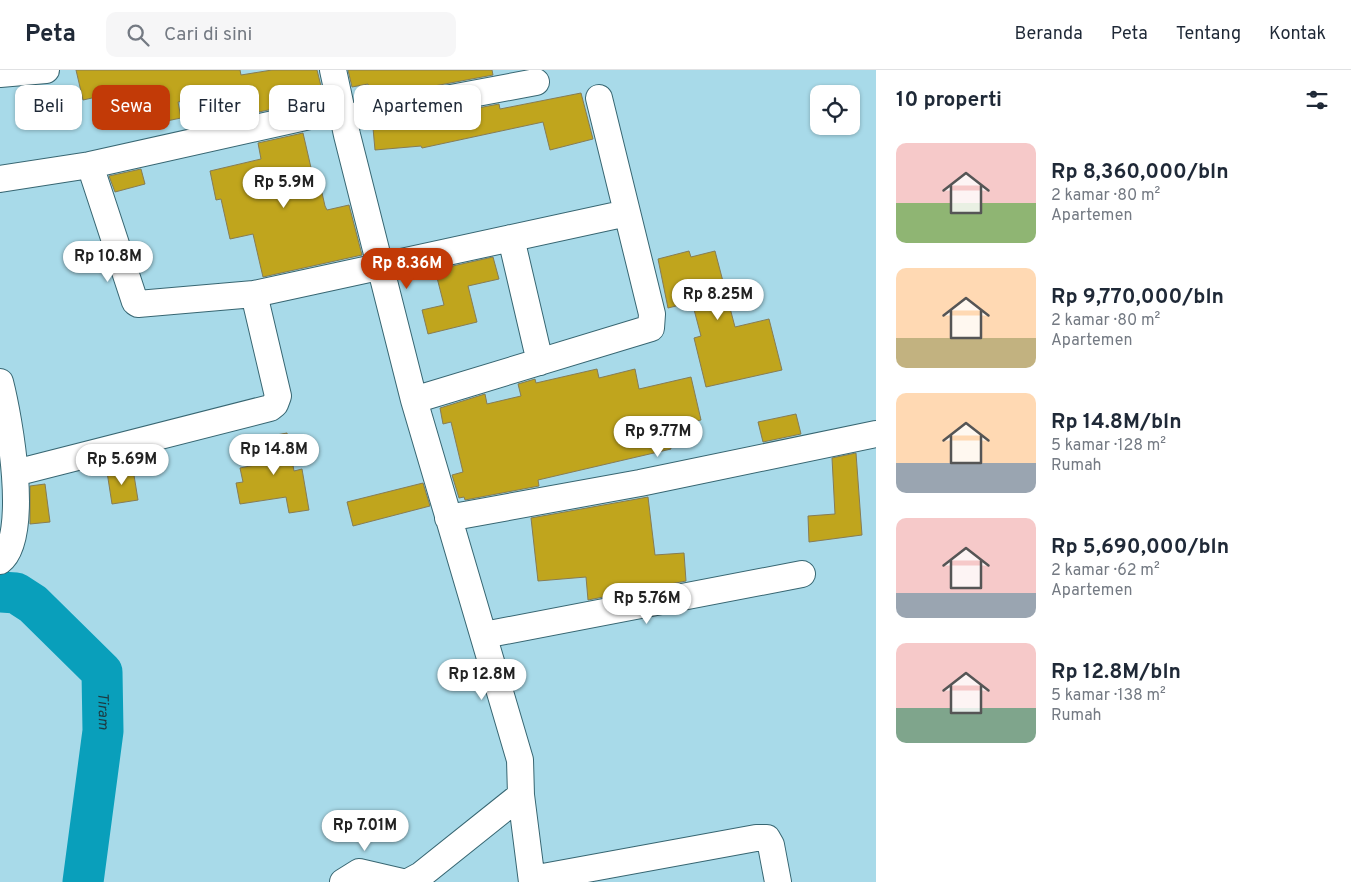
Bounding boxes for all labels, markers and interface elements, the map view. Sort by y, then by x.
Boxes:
search box [106,12,456,57]
text: Peta [25,20,76,50]
icon: search [124,21,152,49]
text: Cari di sini [164,23,252,47]
text: Beranda [1014,23,1083,46]
text: Peta [1111,23,1148,46]
text: Tentang [1176,23,1241,46]
text: Kontak [1269,23,1326,46]
chip: Beli [15,85,82,130]
chip: Sewa [92,85,170,130]
chip: Filter [180,85,259,130]
chip: Baru [269,85,344,130]
chip: Apartemen [354,85,481,130]
map controls [810,85,860,135]
button: locate [810,85,860,135]
icon: filters [1303,86,1331,114]
text: 10 properti [896,87,1002,114]
text: Rp 8,360,000/bln [1051,159,1229,186]
icon: home [936,163,996,223]
pin: Rp 5.9M [238,166,330,209]
text: Rp 5.9M [254,173,314,193]
text: 2 kamar · 80 m² [1051,186,1160,206]
text: Apartemen [1051,206,1132,226]
pin: Rp 10.8M [56,240,160,283]
text: Rp 10.8M [74,247,142,267]
pin: Rp 8.36M [355,248,459,290]
text: Rp 8.36M [372,254,442,274]
pin: Rp 8.25M [666,278,770,321]
text: Rp 9,770,000/bln [1051,284,1224,311]
text: Rp 8.25M [683,285,753,305]
icon: home [936,288,996,348]
text: 2 kamar · 80 m² [1051,311,1160,331]
text: Apartemen [1051,331,1132,351]
text: Rp 14.8M/bln [1051,409,1182,436]
icon: home [936,413,996,473]
pin: Rp 9.77M [606,416,710,458]
text: Rp 9.77M [625,422,691,442]
pin: Rp 14.8M [222,434,326,476]
text: 5 kamar · 128 m² [1051,436,1166,456]
text: Rp 14.8M [240,440,308,460]
pin: Rp 5.69M [70,444,174,486]
text: Rp 5.69M [87,450,157,470]
text: Rumah [1051,456,1102,476]
text: Rp 5,690,000/bln [1051,534,1229,561]
icon: home [936,538,996,598]
text: 2 kamar · 62 m² [1051,561,1160,581]
text: Apartemen [1051,581,1132,601]
pin: Rp 5.76M [595,582,699,625]
text: Rp 5.76M [613,589,681,609]
pin: Rp 12.8M [430,658,534,701]
text: Rp 12.8M/bln [1051,659,1181,686]
icon: home [936,663,996,723]
text: Rp 12.8M [448,665,516,685]
text: 5 kamar · 138 m² [1051,686,1166,706]
water label: Tiram [93,692,112,731]
text: Rumah [1051,706,1102,726]
pin: Rp 7.01M [313,810,417,852]
text: Rp 7.01M [333,816,397,836]

